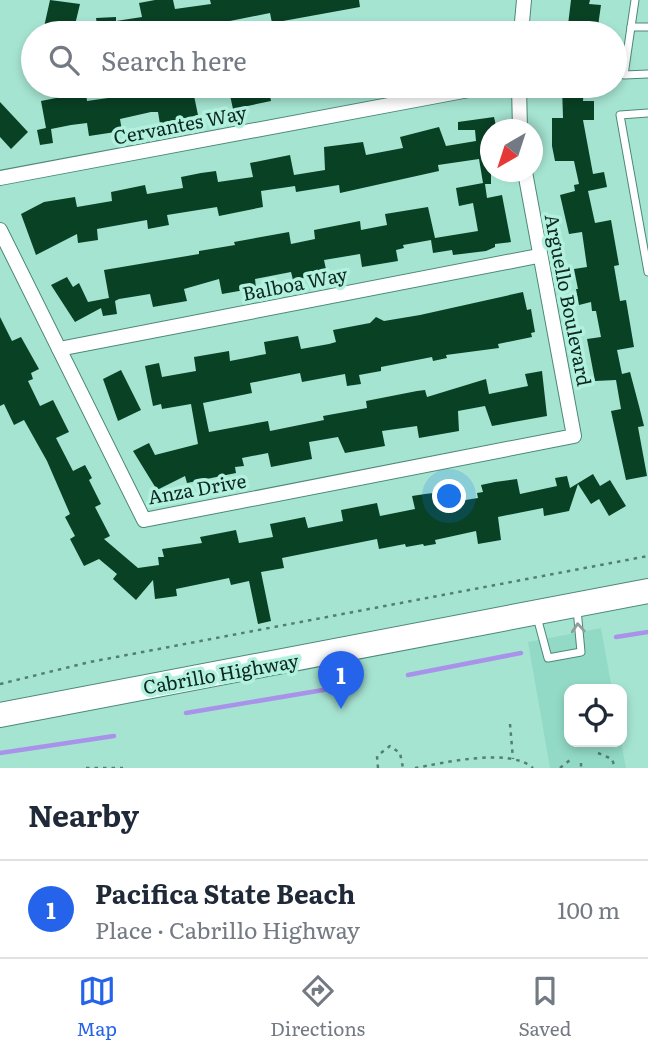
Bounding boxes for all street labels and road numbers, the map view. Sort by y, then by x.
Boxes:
street label: Cervantes Way [111,97,249,151]
street label: Arguello Boulevard [539,211,599,389]
street label: Balboa Way [240,259,350,307]
street label: Anza Drive [145,466,248,510]
street label: Cabrillo Highway [141,646,301,700]

